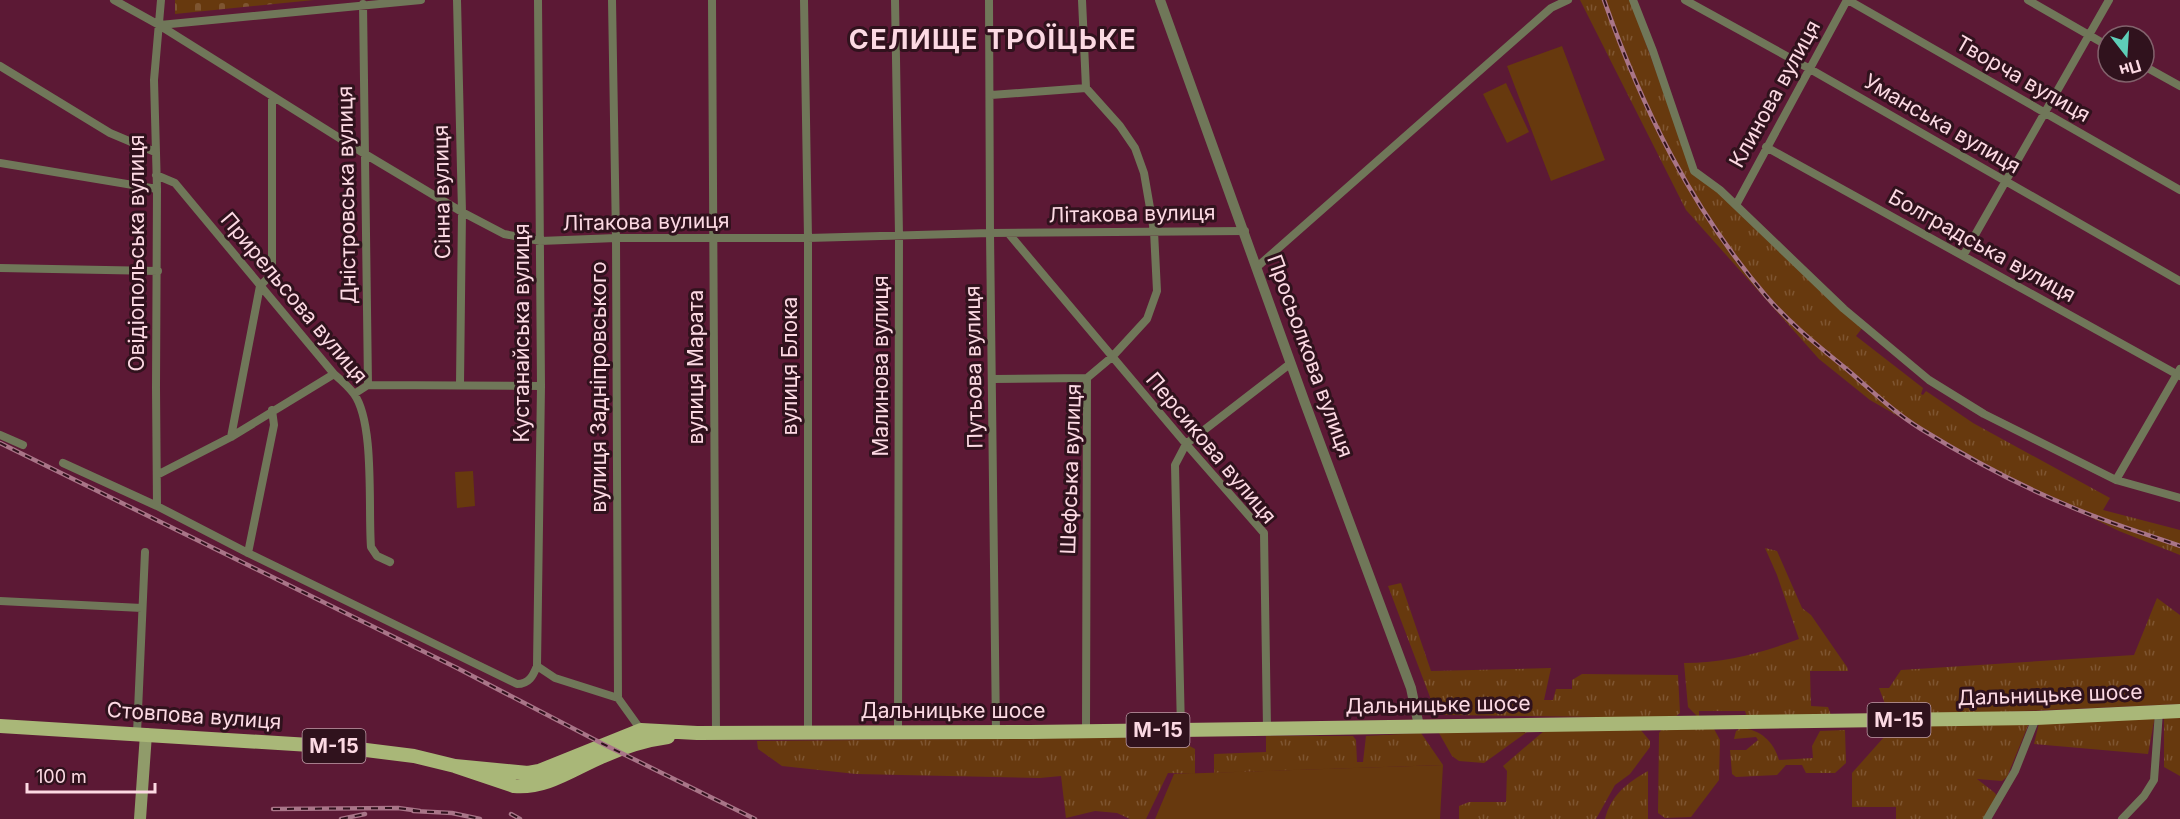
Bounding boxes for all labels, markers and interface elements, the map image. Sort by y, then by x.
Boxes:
street label: Клинова вулиця [1724,16,1825,172]
district label: СЕЛИЩЕ ТРОЇЦЬКЕ [849,23,1137,56]
north arrow [2096,24,2156,84]
street label: Творча вулиця [1952,30,2095,127]
text: Пн [2117,56,2144,81]
street label: Уманська вулиця [1859,69,2025,179]
street label: Дністровська вулиця [332,86,361,304]
street label: Сінна вулиця [428,125,455,259]
street label: Овідіопольська вулиця [124,135,149,371]
street label: Болградська вулиця [1884,184,2080,307]
street label: Літакова вулиця [1048,200,1216,227]
street label: Прирельсова вулиця [216,207,373,388]
street label: Літакова вулиця [562,208,730,235]
street label: Кустанайська вулиця [509,223,534,443]
street label: Просьолкова вулиця [1262,251,1359,461]
street label: вулиця Задніпровського [586,261,611,513]
street label: Малинова вулиця [868,275,893,457]
street label: Путьова вулиця [960,285,987,449]
street label: вулиця Марата [683,290,708,444]
street label: вулиця Блока [777,297,802,435]
street label: Персикова вулиця [1141,367,1282,528]
street label: Шефська вулиця [1055,383,1086,555]
street label: Дальницьке шосе [1957,679,2143,710]
street label: Дальницьке шосе [1345,690,1531,719]
street label: Стовпова вулиця [106,697,282,734]
street label: Дальницьке шосе [860,698,1046,723]
road number: М-15 [1868,703,1930,737]
road number: М-15 [1126,713,1190,747]
road number: М-15 [302,729,366,763]
scale bar [27,756,154,794]
text: 100 m [36,766,87,787]

